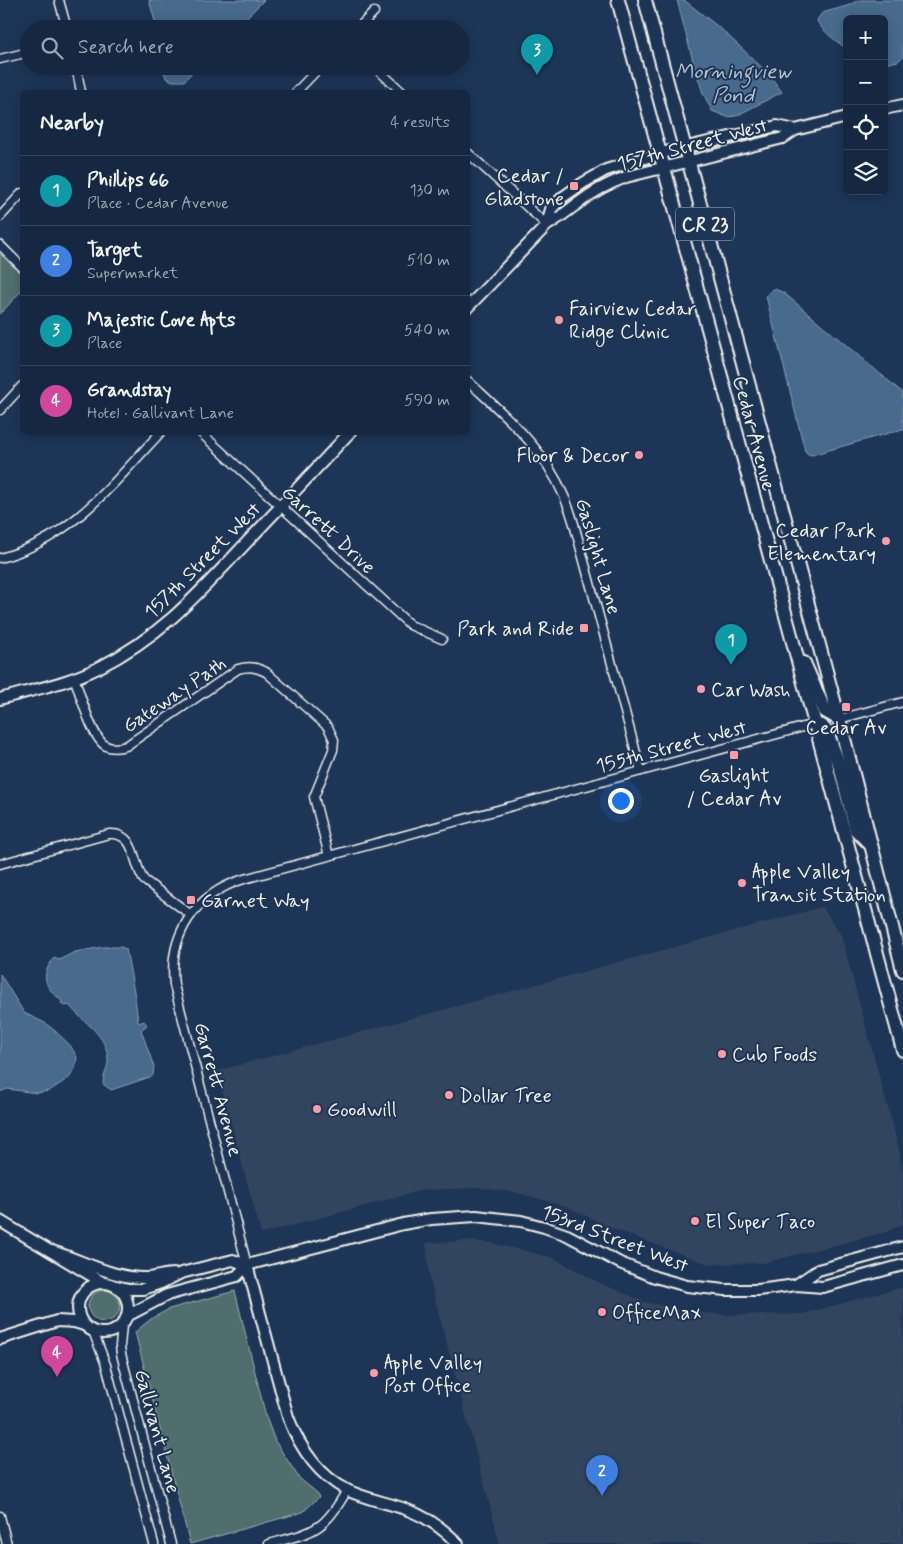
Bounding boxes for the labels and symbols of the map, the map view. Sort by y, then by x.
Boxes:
pin: 3 [521,34,553,75]
water label: Morningview Pond [675,58,792,110]
street label: 157th Street West [614,112,771,179]
place label: Cedar / Gladstone [484,163,564,213]
marker: Cedar / Gladstone [568,180,580,192]
road number: CR 23 [676,208,734,240]
place label: Fairview Cedar Ridge Clinic [569,296,696,347]
marker: Fairview Cedar Ridge Clinic [553,314,565,326]
street label: Cedar Avenue [725,373,782,494]
place label: Floor & Decor [516,443,630,470]
marker: Floor & Decor [633,449,645,461]
street label: Garrett Drive [275,480,381,581]
street label: Gaslight Lane [568,495,627,618]
street label: 157th Street West [139,497,267,625]
place label: Cedar Park Elementary [767,518,876,568]
marker: Cedar Park Elementary [880,535,892,547]
place label: Park and Ride [457,616,574,643]
marker: Park and Ride [578,622,590,634]
pin: 1 [715,624,747,665]
street label: Gateway Path [118,651,232,740]
place label: Car Wash [711,677,791,704]
marker: Car Wash [695,683,707,695]
marker: Cedar Av [840,701,852,713]
street label: 155th Street West [593,714,750,781]
place label: Cedar Av [806,715,886,742]
marker: Gaslight / Cedar Av [728,749,740,761]
place label: Gaslight / Cedar Av [686,763,782,813]
your location [608,788,634,814]
place label: Apple Valley Transit Station [752,859,886,909]
marker: Apple Valley Transit Station [736,877,748,889]
place label: Garnet Way [201,888,310,915]
marker: Garnet Way [185,894,197,906]
street label: Garrett Avenue [187,1019,248,1160]
place label: Cub Foods [732,1042,817,1069]
marker: Cub Foods [716,1048,728,1060]
place label: Dollar Tree [459,1083,552,1110]
marker: Dollar Tree [443,1089,455,1101]
place label: Goodwill [327,1097,397,1124]
marker: Goodwill [311,1103,323,1115]
street label: 153rd Street West [537,1199,692,1280]
place label: El Super Taco [705,1209,815,1236]
marker: El Super Taco [689,1215,701,1227]
place label: OfficeMax [612,1300,701,1327]
marker: OfficeMax [596,1306,608,1318]
pin: 4 [41,1336,73,1377]
place label: Apple Valley Post Office [384,1350,482,1400]
street label: Gallivant Lane [127,1366,186,1496]
marker: Apple Valley Post Office [368,1367,380,1379]
pin: 2 [586,1455,618,1496]

